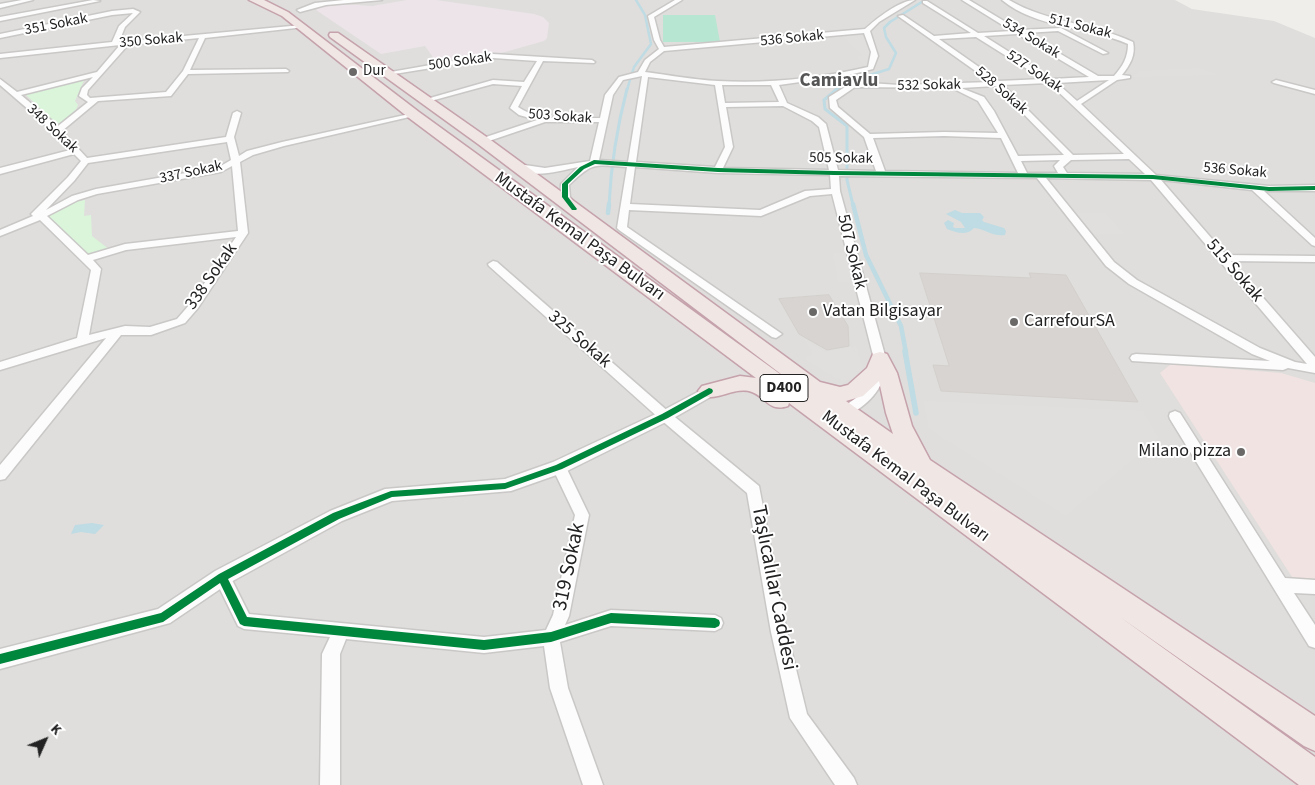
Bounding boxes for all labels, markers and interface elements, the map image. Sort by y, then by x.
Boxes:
street label: 351 Sokak [23,10,89,40]
street label: 511 Sokak [1047,11,1113,43]
street label: 534 Sokak [999,15,1063,63]
street label: 536 Sokak [759,27,825,51]
street label: 350 Sokak [118,29,184,53]
street label: 527 Sokak [1003,47,1065,97]
street label: 500 Sokak [427,49,493,75]
place label: Dur [363,63,386,81]
street label: 528 Sokak [971,63,1031,119]
marker: Dur [347,66,359,78]
district label: Camiavlu [800,71,878,93]
street label: 532 Sokak [897,76,961,96]
street label: 348 Sokak [23,101,81,157]
street label: 503 Sokak [528,106,592,128]
street label: 505 Sokak [809,149,873,169]
street label: 337 Sokak [158,158,224,188]
street label: 536 Sokak [1202,159,1268,183]
street label: Mustafa Kemal Paşa Bulvarı [490,168,668,306]
street label: 507 Sokak [831,212,871,292]
street label: 515 Sokak [1201,235,1267,307]
street label: 338 Sokak [181,239,243,315]
place label: Vatan Bilgisayar [823,301,942,323]
marker: Vatan Bilgisayar [807,306,819,318]
street label: 325 Sokak [543,307,615,373]
place label: CarrefourSA [1024,311,1115,333]
marker: CarrefourSA [1008,316,1020,328]
road number: D400 [760,374,808,402]
street label: Mustafa Kemal Paşa Bulvarı [817,407,993,547]
place label: Milano pizza [1138,441,1231,463]
marker: Milano pizza [1235,446,1247,458]
street label: Taşlıcalılar Caddesi [745,503,801,673]
street label: 319 Sokak [548,521,592,613]
north arrow [20,715,70,765]
text: K [46,720,66,740]

